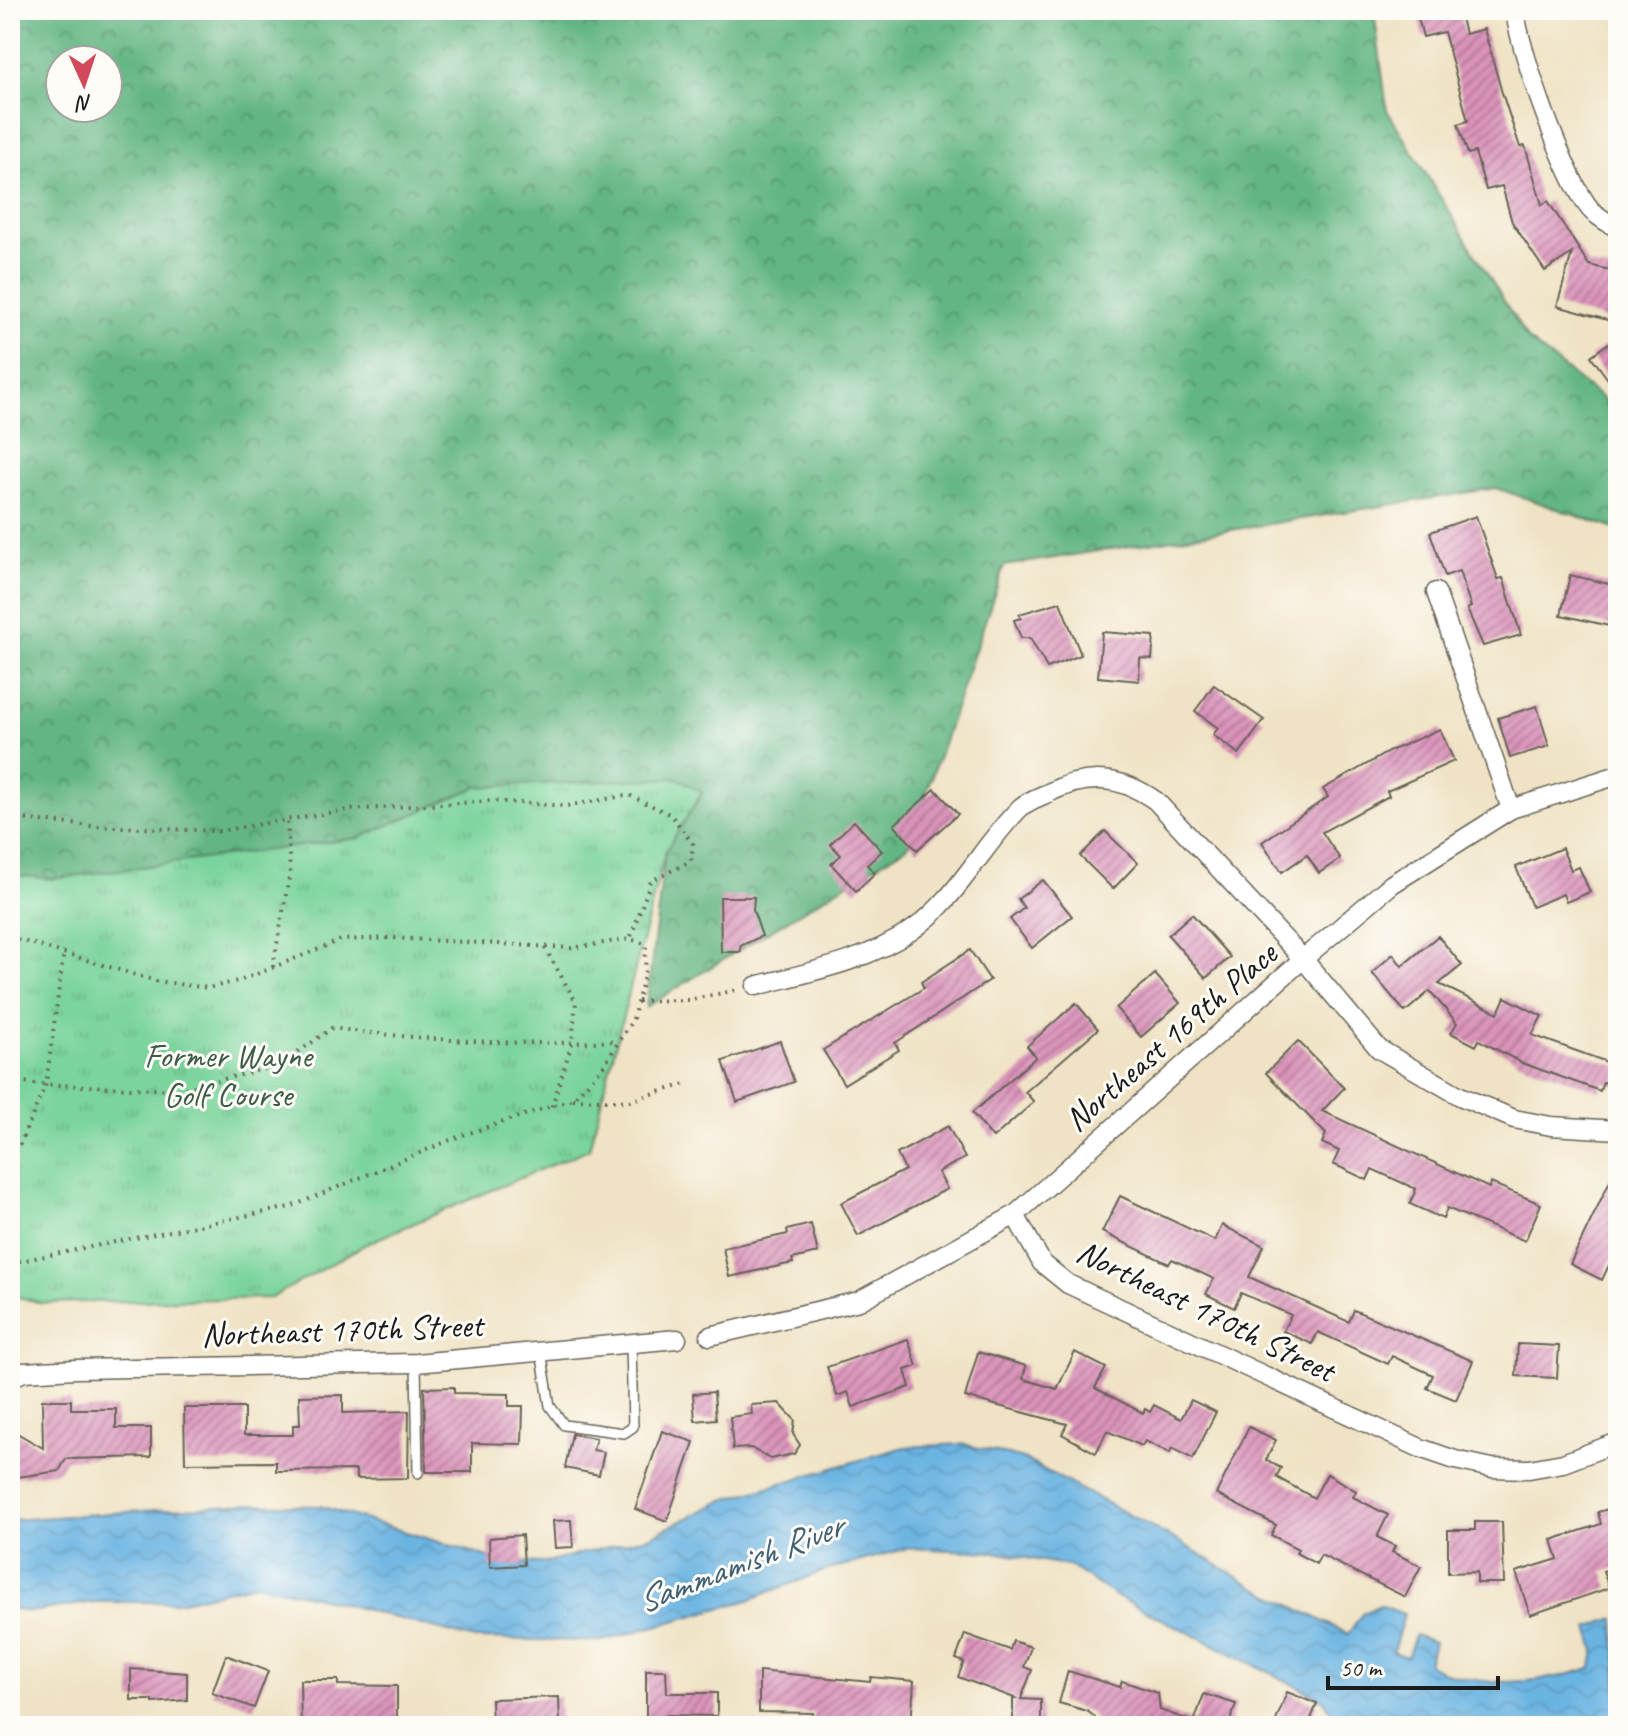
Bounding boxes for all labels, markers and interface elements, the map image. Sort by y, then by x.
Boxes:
north arrow [44,44,124,124]
text: N [74,89,93,117]
street label: Northeast 169th Place [1055,931,1287,1140]
park label: Former Wayne Golf Course [144,1034,315,1116]
street label: Northeast 170th Street [1070,1229,1345,1393]
street label: Northeast 170th Street [201,1303,487,1356]
water label: Sammamish River [630,1501,854,1623]
scale bar [1328,1640,1498,1690]
text: 50 m [1340,1653,1383,1683]

